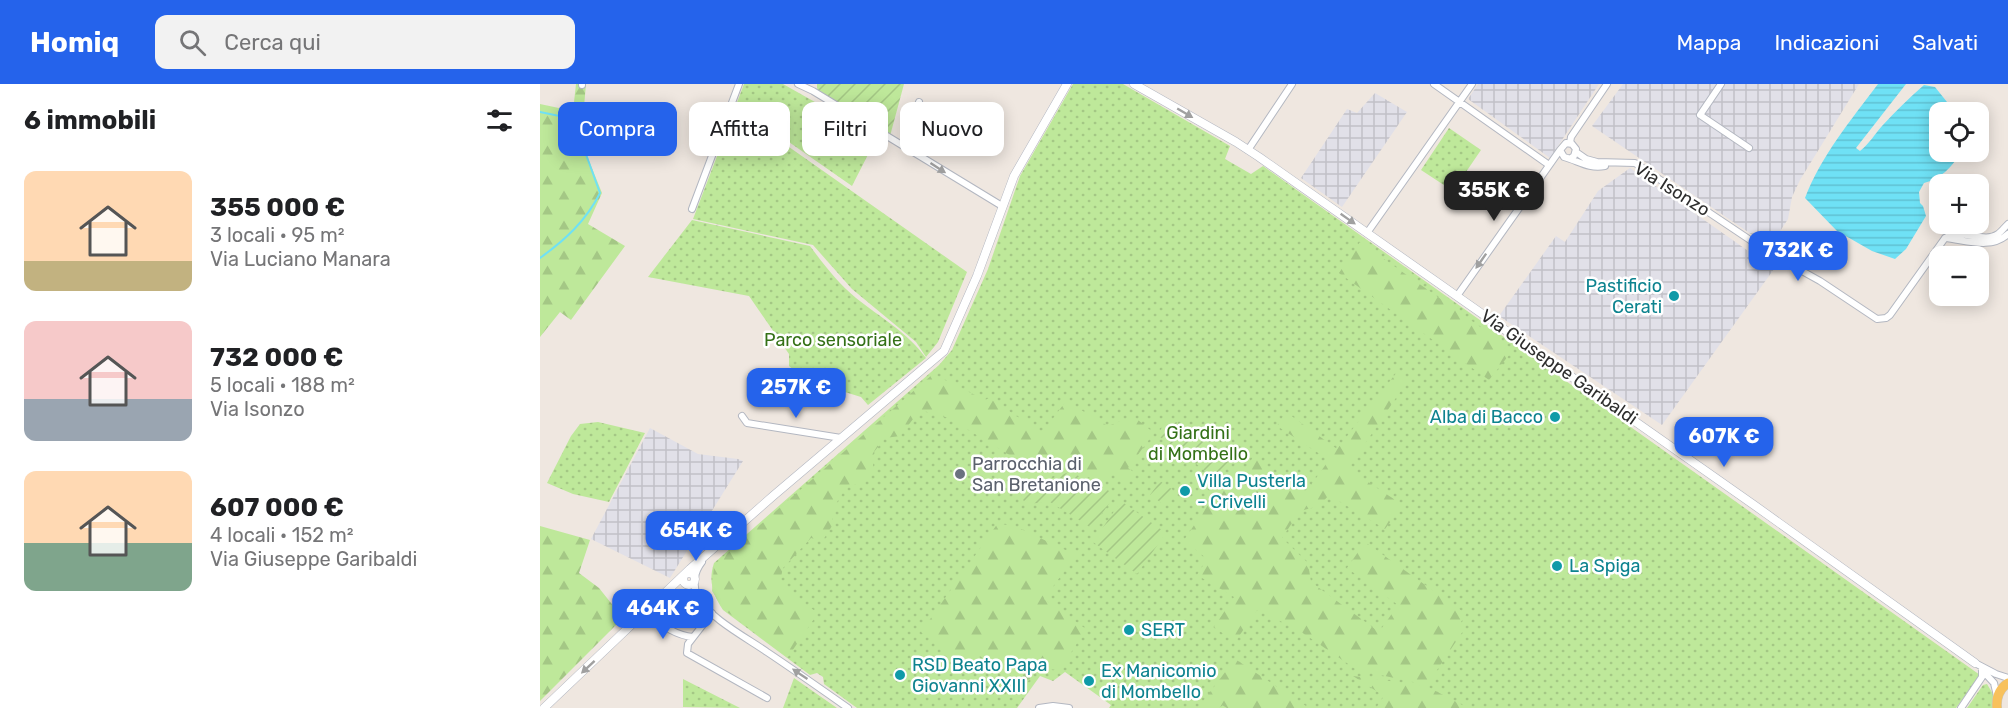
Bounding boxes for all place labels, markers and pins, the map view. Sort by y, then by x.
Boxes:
pin: 355K € [1445,171,1543,222]
pin: 732K € [1749,231,1847,282]
place label: Pastificio Cerati [1586,275,1662,318]
marker: Pastificio Cerati [1667,289,1681,303]
pin: 257K € [747,368,845,419]
place label: Alba di Bacco [1430,406,1543,428]
marker: Alba di Bacco [1548,410,1562,424]
pin: 607K € [1675,417,1773,468]
place label: Parrocchia di San Bretanione [972,453,1101,496]
marker: Parrocchia di San Bretanione [953,467,967,481]
place label: Villa Pusterla - Crivelli [1197,470,1306,513]
marker: Villa Pusterla - Crivelli [1178,484,1192,498]
pin: 654K € [647,511,745,562]
place label: La Spiga [1569,555,1640,577]
marker: La Spiga [1550,559,1564,573]
pin: 464K € [614,589,712,640]
place label: SERT [1141,619,1185,641]
marker: SERT [1122,623,1136,637]
place label: RSD Beato Papa Giovanni XXIII [912,654,1048,697]
place label: Ex Manicomio di Mombello [1101,660,1216,703]
marker: RSD Beato Papa Giovanni XXIII [893,668,907,682]
marker: Ex Manicomio di Mombello [1082,674,1096,688]

